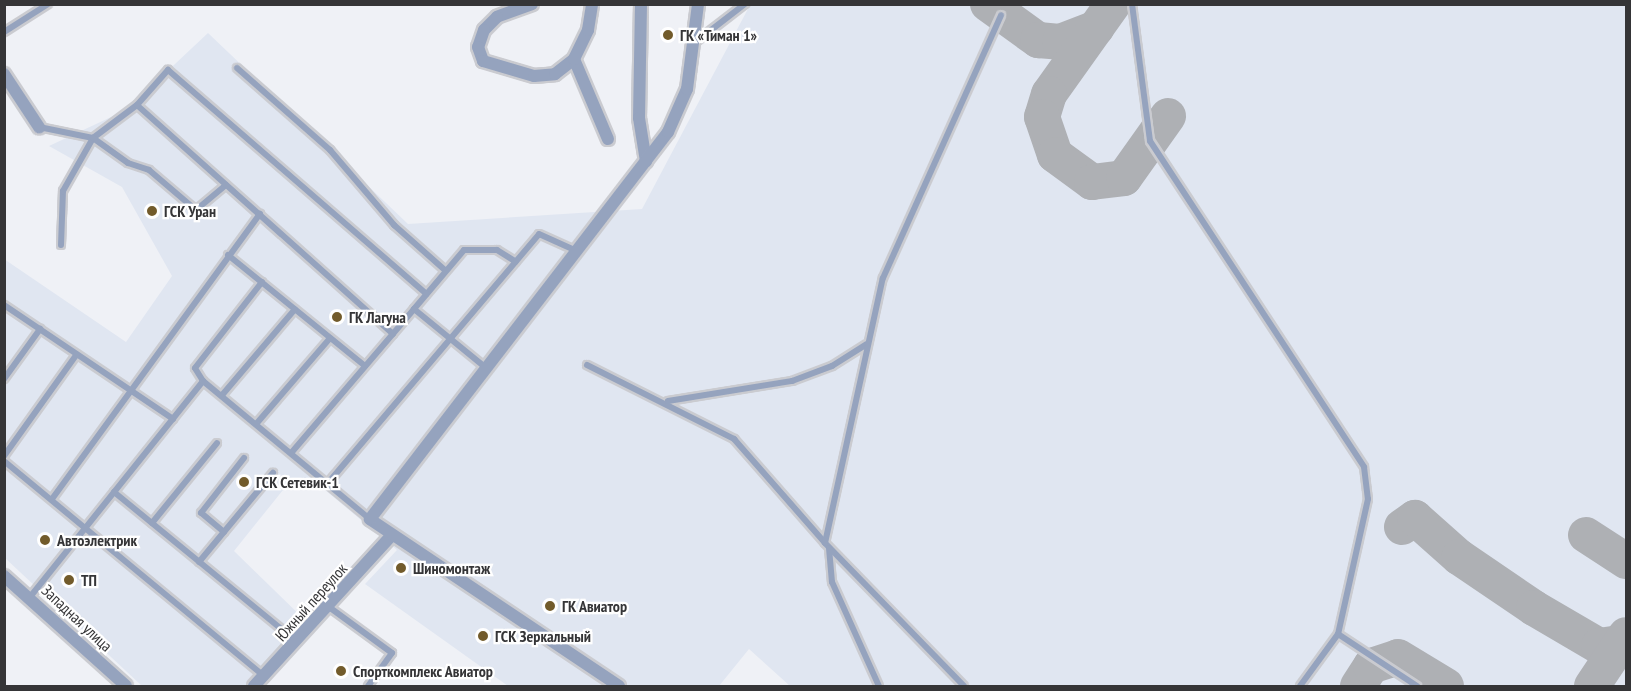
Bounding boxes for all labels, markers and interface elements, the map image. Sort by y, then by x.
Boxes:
place label: ГК «Тиман 1» [680,25,757,45]
marker: ГК «Тиман 1» [661,28,675,42]
place label: ГСК Уран [164,201,217,221]
marker: ГСК Уран [145,204,159,218]
place label: ГК Лагуна [349,307,406,327]
marker: ГК Лагуна [330,310,344,324]
place label: ГСК Сетевик-1 [256,472,339,492]
marker: ГСК Сетевик-1 [237,475,251,489]
place label: Автоэлектрик [57,530,137,550]
marker: Автоэлектрик [38,533,52,547]
place label: Шиномонтаж [413,558,490,578]
street label: Южный переулок [271,559,351,645]
marker: Шиномонтаж [394,561,408,575]
place label: ТП [81,570,97,590]
marker: ТП [62,573,76,587]
street label: Западная улица [38,580,116,656]
place label: ГК Авиатор [562,596,628,616]
marker: ГК Авиатор [543,599,557,613]
place label: ГСК Зеркальный [495,626,591,646]
marker: ГСК Зеркальный [476,629,490,643]
place label: Спорткомплекс Авиатор [353,661,494,681]
marker: Спорткомплекс Авиатор [334,664,348,678]

